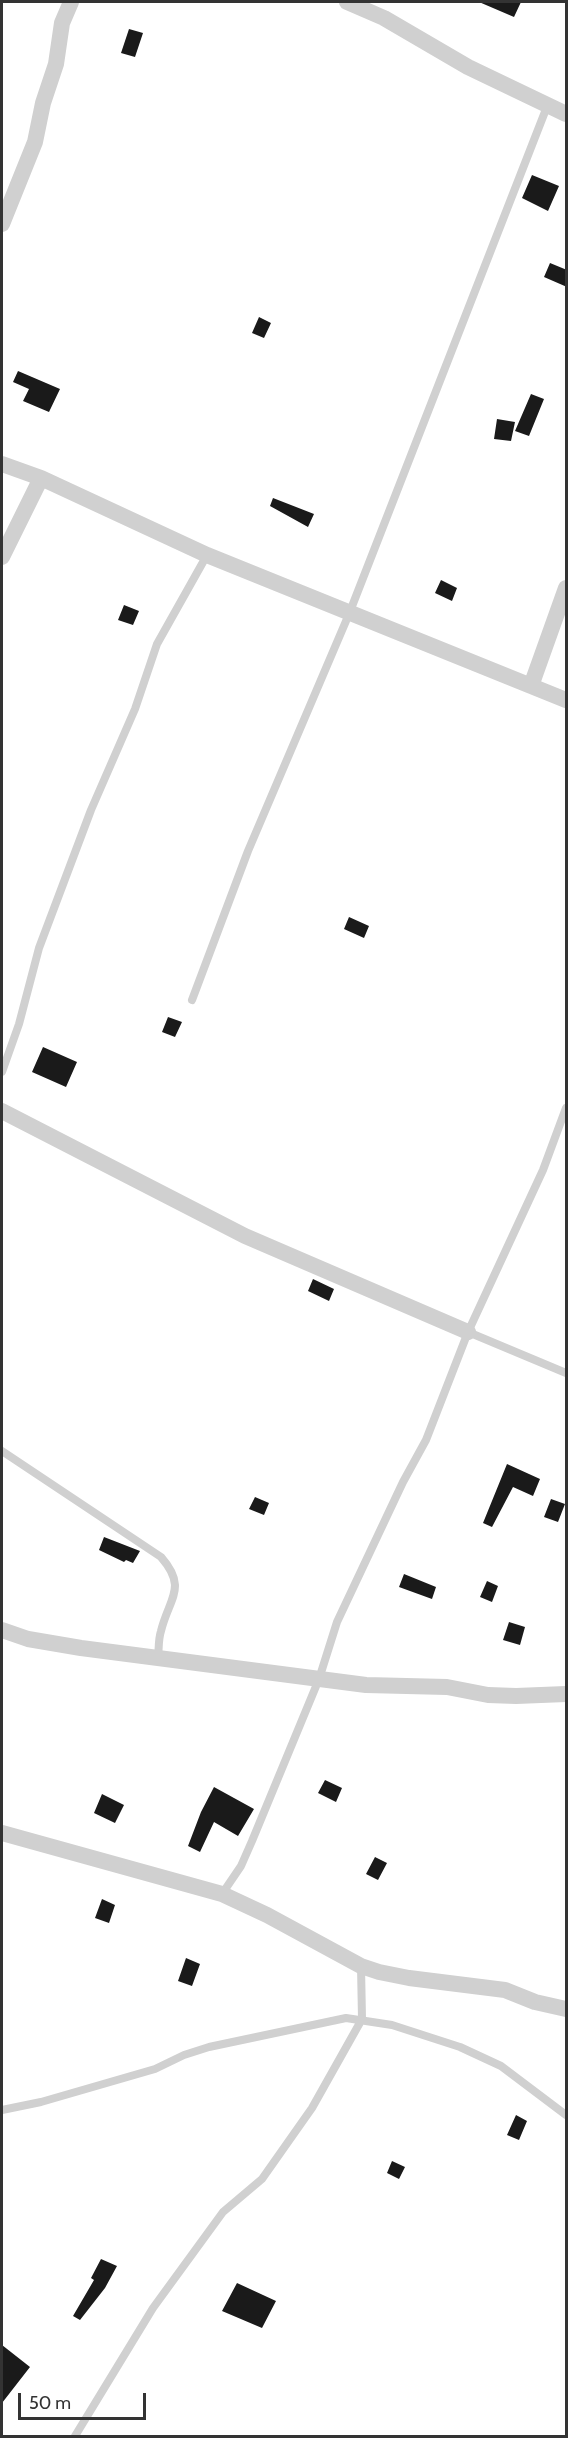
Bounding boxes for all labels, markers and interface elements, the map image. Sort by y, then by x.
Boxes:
scale bar [21,2381,148,2419]
text: 50 m [29,2392,71,2414]

